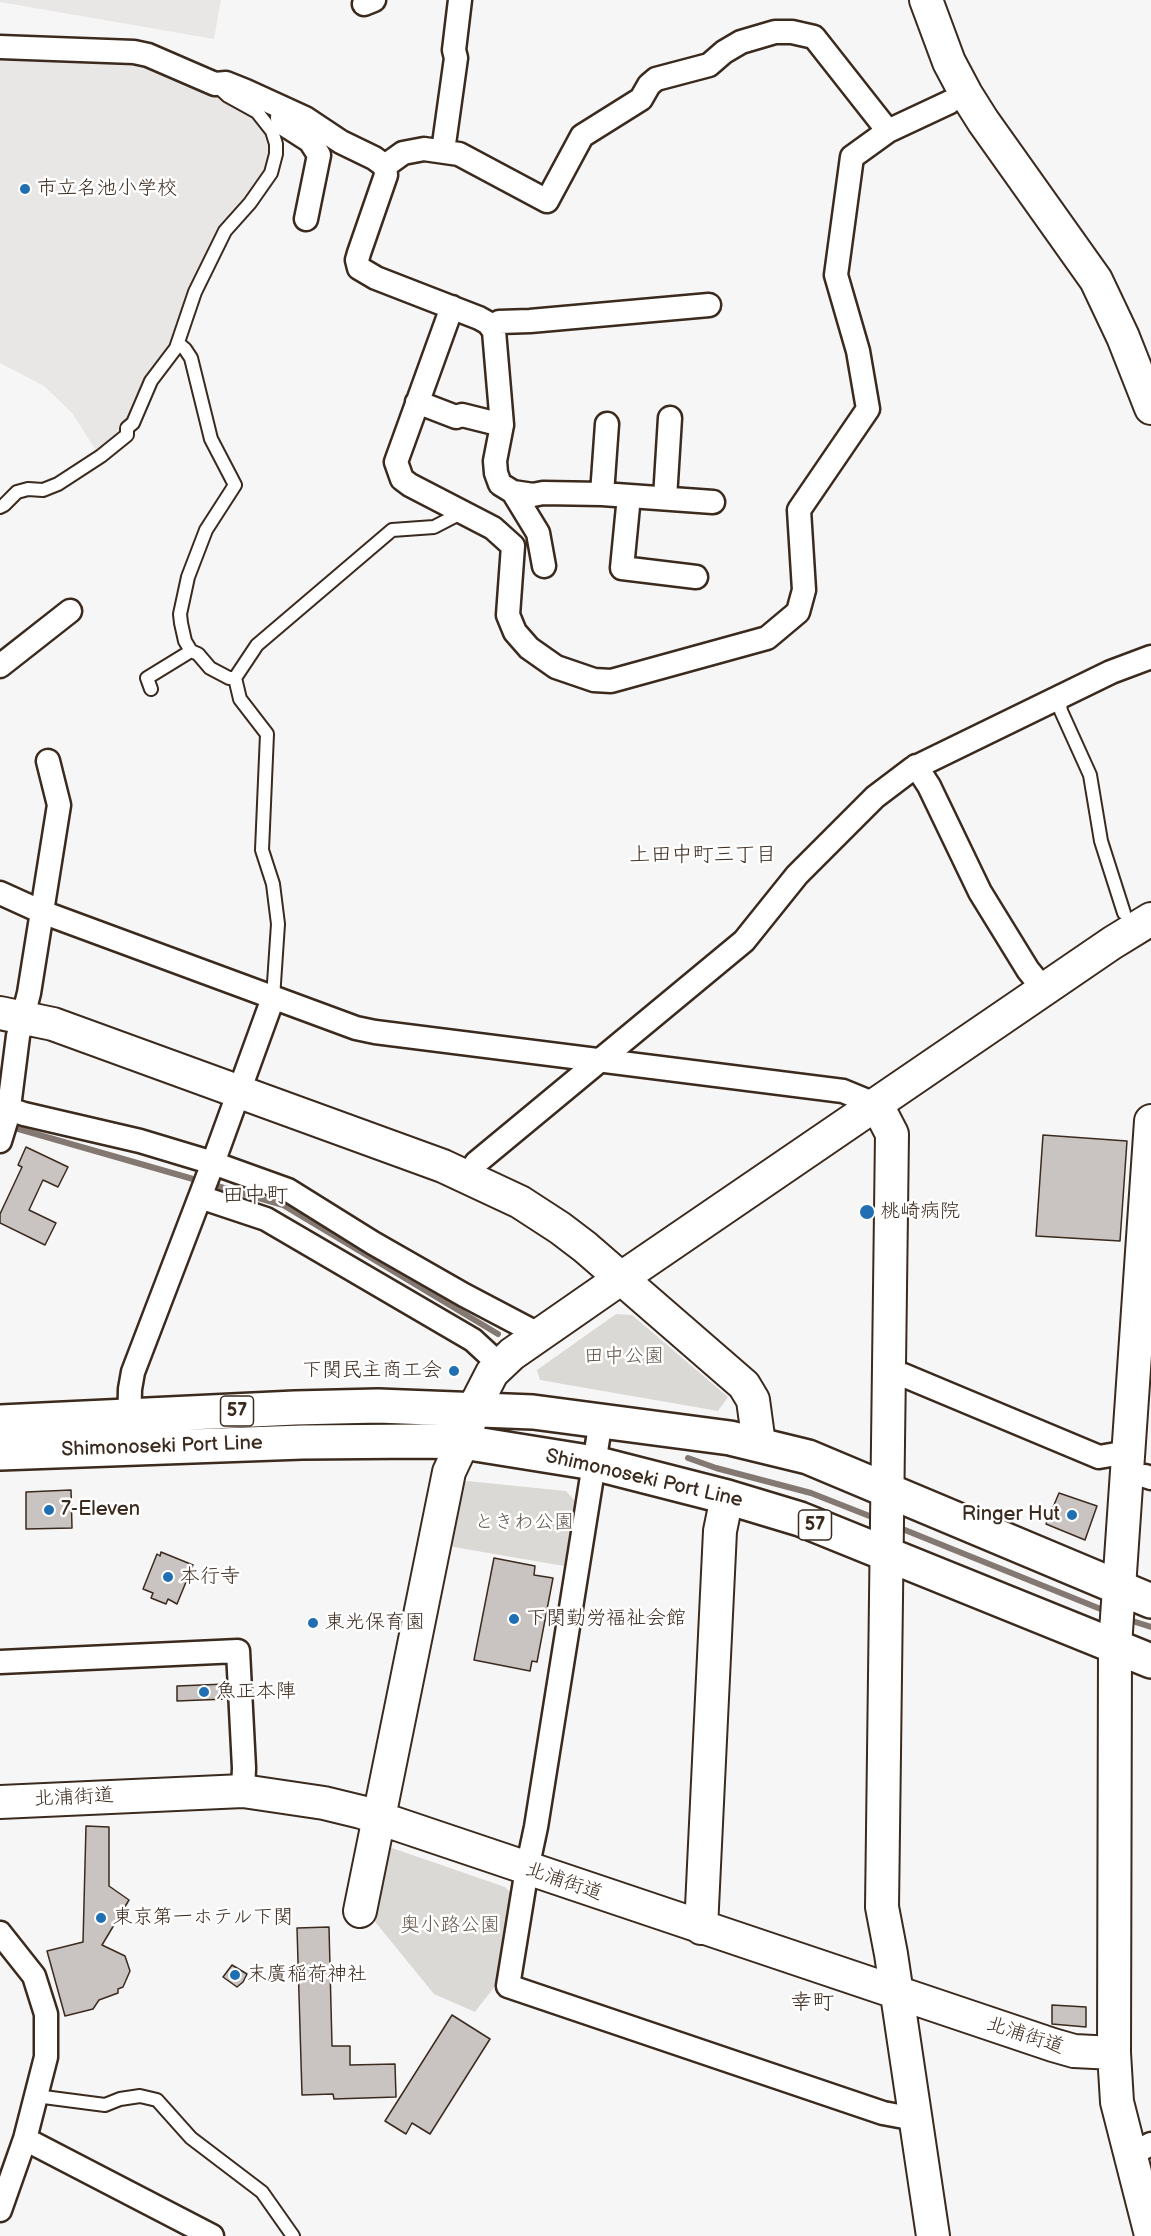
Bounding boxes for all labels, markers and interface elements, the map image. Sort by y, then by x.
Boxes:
place label: 市立名池小学校 [37,177,177,201]
marker: 市立名池小学校 [18,182,32,196]
district label: 上田中町三丁目 [630,843,776,869]
district label: 田中町 [222,1183,288,1209]
place label: 桃崎病院 [880,1200,960,1224]
marker: 桃崎病院 [858,1203,876,1221]
park label: 田中公園 [584,1345,664,1369]
place label: 下関民主商工会 [302,1359,442,1383]
marker: 下関民主商工会 [447,1364,461,1378]
road number: 57 [220,1396,254,1426]
street label: Shimonoseki Port Line [61,1431,263,1463]
street label: Shimonoseki Port Line [543,1445,745,1513]
place label: 7-Eleven [61,1498,140,1522]
marker: 7-Eleven [42,1503,56,1517]
place label: Ringer Hut [962,1503,1060,1527]
marker: Ringer Hut [1065,1508,1079,1522]
road number: 57 [798,1510,832,1540]
park label: ときわ公園 [474,1511,574,1535]
place label: 本行寺 [180,1565,240,1589]
marker: 本行寺 [161,1570,175,1584]
place label: 下関勤労福祉会館 [526,1607,686,1631]
place label: 東光保育園 [325,1611,425,1635]
marker: 下関勤労福祉会館 [507,1612,521,1626]
marker: 東光保育園 [306,1616,320,1630]
place label: 魚正本陣 [216,1680,296,1704]
marker: 魚正本陣 [197,1685,211,1699]
street label: 北浦街道 [33,1784,115,1812]
street label: 北浦街道 [522,1858,606,1906]
place label: 東京第一ホテル下関 [113,1906,293,1930]
marker: 東京第一ホテル下関 [94,1911,108,1925]
park label: 奥小路公園 [400,1914,500,1938]
place label: 末廣稲荷神社 [247,1963,367,1987]
marker: 末廣稲荷神社 [228,1968,242,1982]
district label: 幸町 [790,1990,834,2016]
street label: 北浦街道 [983,2012,1067,2060]

